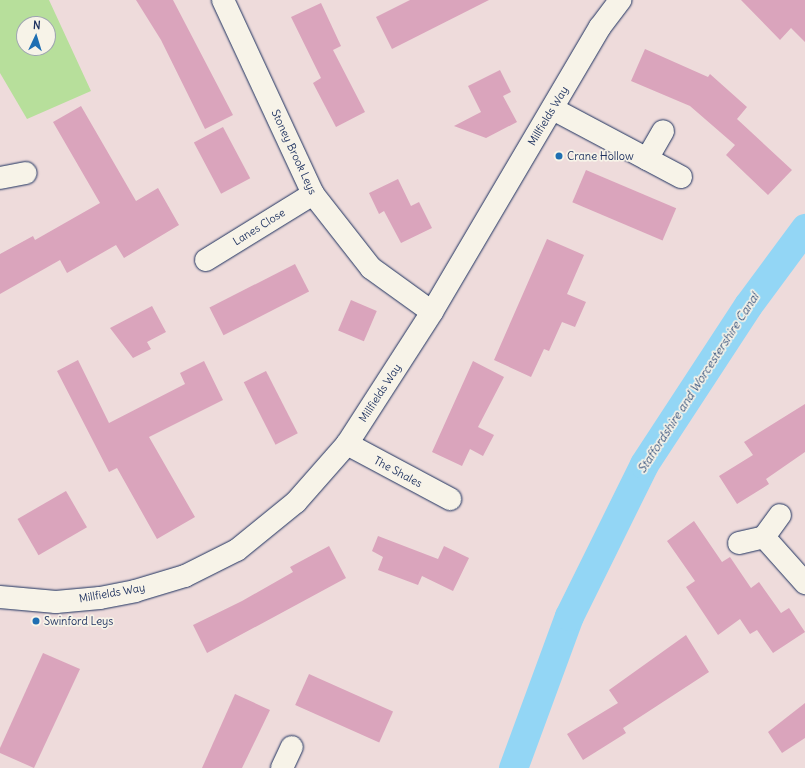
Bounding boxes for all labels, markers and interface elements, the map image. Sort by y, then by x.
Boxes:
north arrow [16,16,56,56]
text: N [32,18,41,32]
street label: Millfields Way [525,84,571,148]
street label: Stoney Brook Leys [269,108,319,196]
place label: Crane Hollow [567,149,634,163]
marker: Crane Hollow [554,151,564,161]
street label: Lanes Close [231,206,287,248]
water label: Staffordshire and Worcestershire Canal [634,290,762,476]
street label: Millfields Way [356,361,404,425]
street label: The Shales [372,454,424,490]
street label: Millfields Way [78,581,146,605]
place label: Swinford Leys [44,614,113,628]
marker: Swinford Leys [31,616,41,626]

